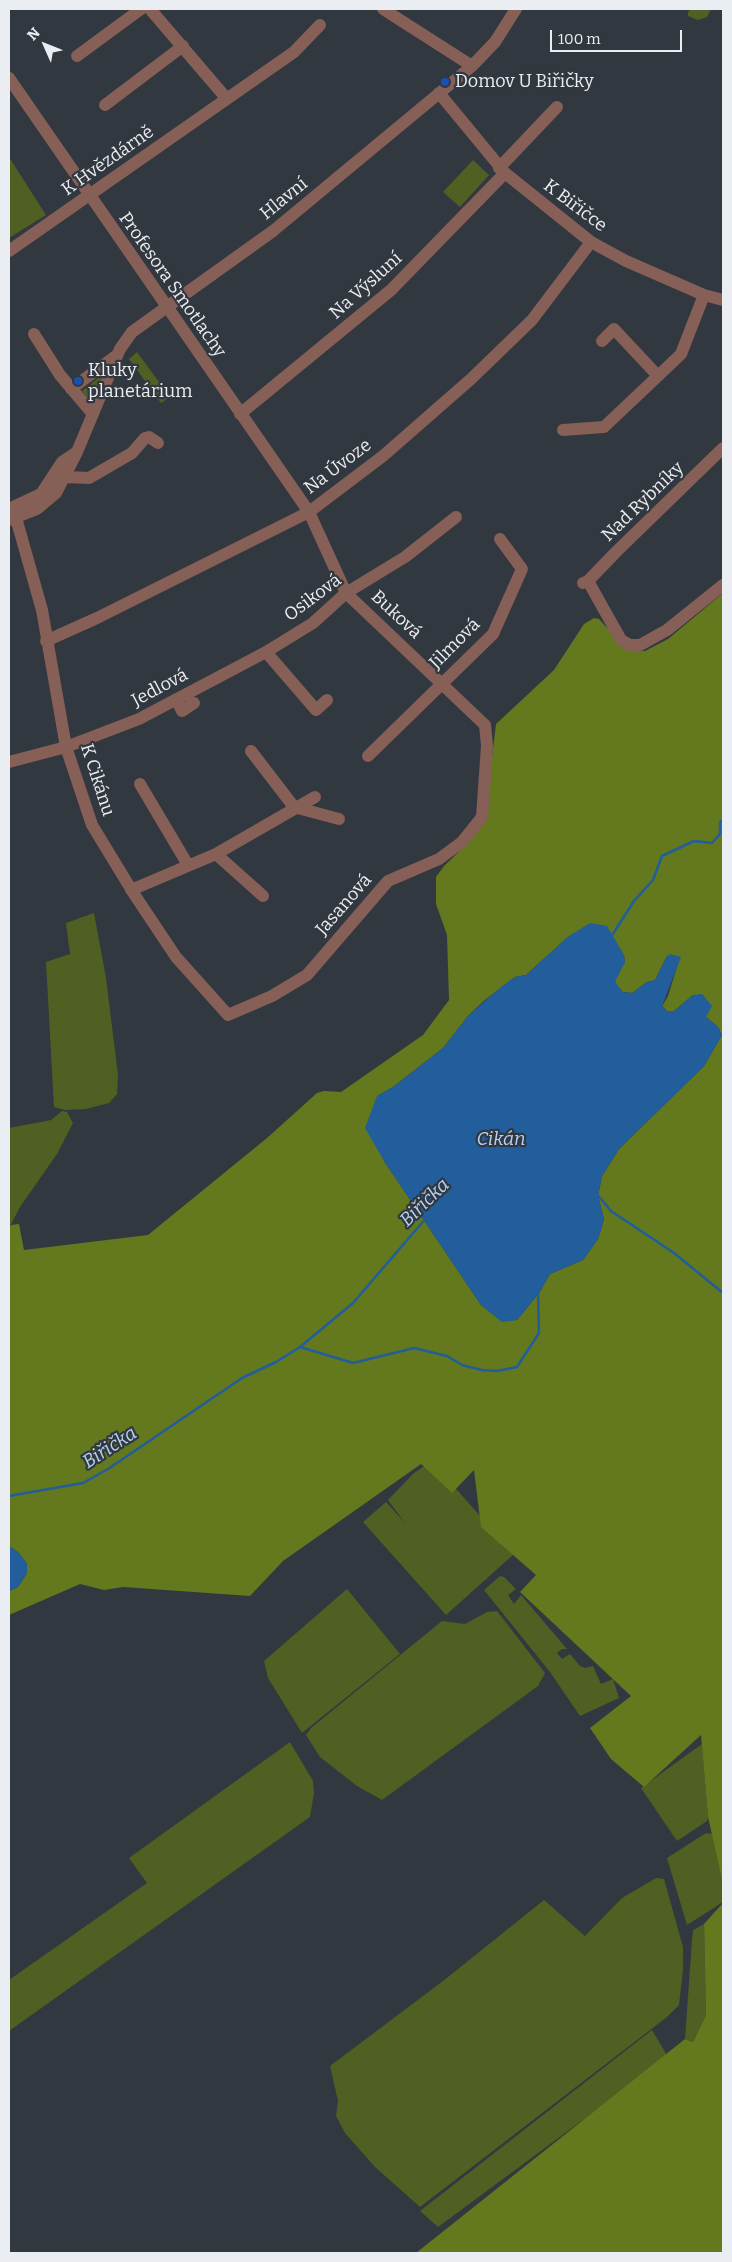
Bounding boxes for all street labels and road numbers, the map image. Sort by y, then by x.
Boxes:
street label: K Hvězdárně [58,121,158,201]
street label: Hlavní [256,173,312,225]
street label: K Biřičce [539,175,611,237]
street label: Profesora Smotlachy [114,208,230,362]
street label: Na Výsluní [326,248,406,324]
street label: Na Úvoze [300,435,376,499]
street label: Nad Rybníky [597,457,689,547]
street label: Osiková [280,570,346,626]
street label: Buková [366,586,426,644]
street label: Jilmová [425,614,485,674]
street label: Jedlová [128,664,192,712]
street label: K Cikánu [75,741,119,819]
street label: Jasanová [311,870,377,940]

